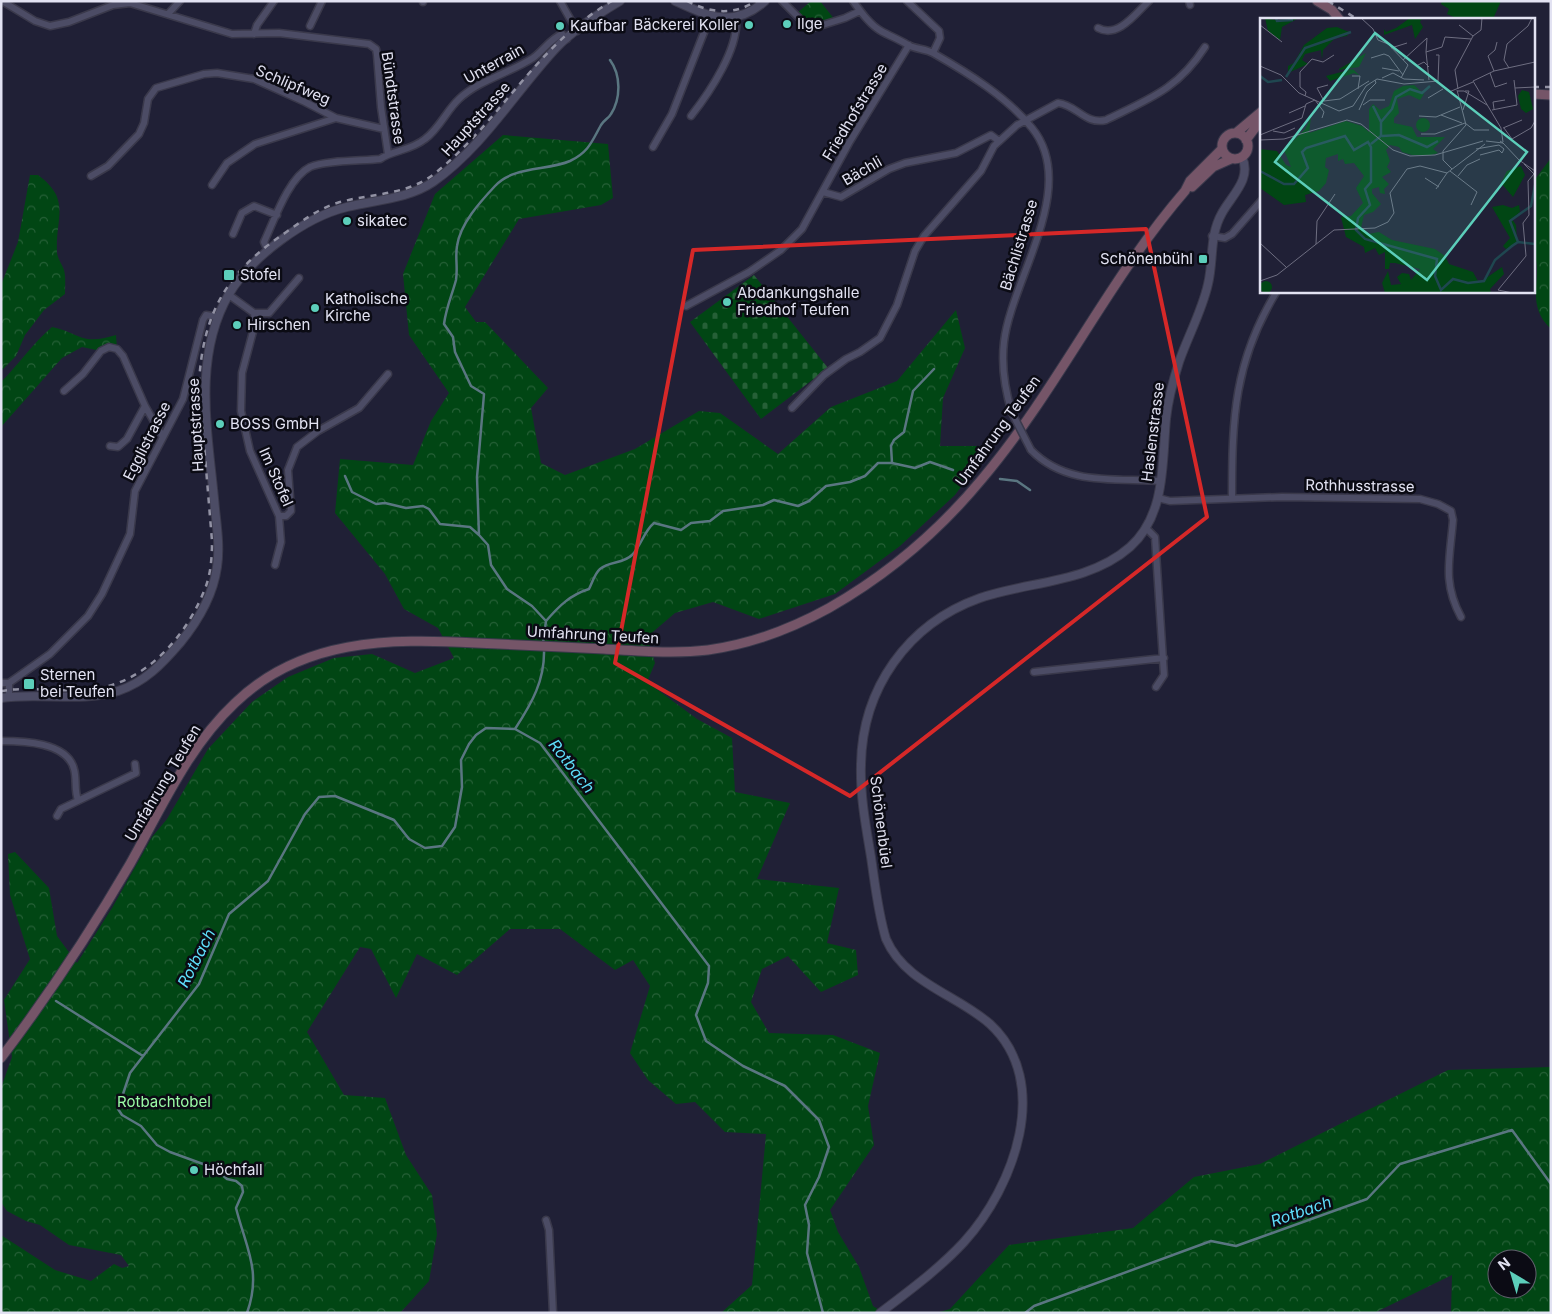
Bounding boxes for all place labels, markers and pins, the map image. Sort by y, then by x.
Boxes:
place label: Ilge [797,14,823,33]
place label: Bäckerei Koller [633,15,739,34]
place label: Kaufbar [570,16,627,35]
marker: Ilge [781,18,793,30]
marker: Bäckerei Koller [743,19,755,31]
marker: Kaufbar [554,20,566,32]
place label: sikatec [357,211,407,230]
marker: sikatec [341,215,353,227]
place label: Schönenbühl [1100,249,1193,268]
marker: Schönenbühl [1197,253,1209,265]
place label: Stofel [240,265,281,284]
marker: Stofel [222,268,236,282]
place label: Abdankungshalle Friedhof Teufen [737,283,859,319]
place label: Katholische Kirche [325,289,408,325]
marker: Abdankungshalle Friedhof Teufen [721,296,733,308]
marker: Katholische Kirche [309,302,321,314]
place label: Hirschen [247,315,310,334]
marker: Hirschen [231,319,243,331]
place label: BOSS GmbH [230,414,319,433]
marker: BOSS GmbH [214,418,226,430]
place label: Sternen bei Teufen [40,665,115,701]
marker: Sternen bei Teufen [22,677,36,691]
place label: Höchfall [204,1160,263,1179]
marker: Höchfall [188,1164,200,1176]

